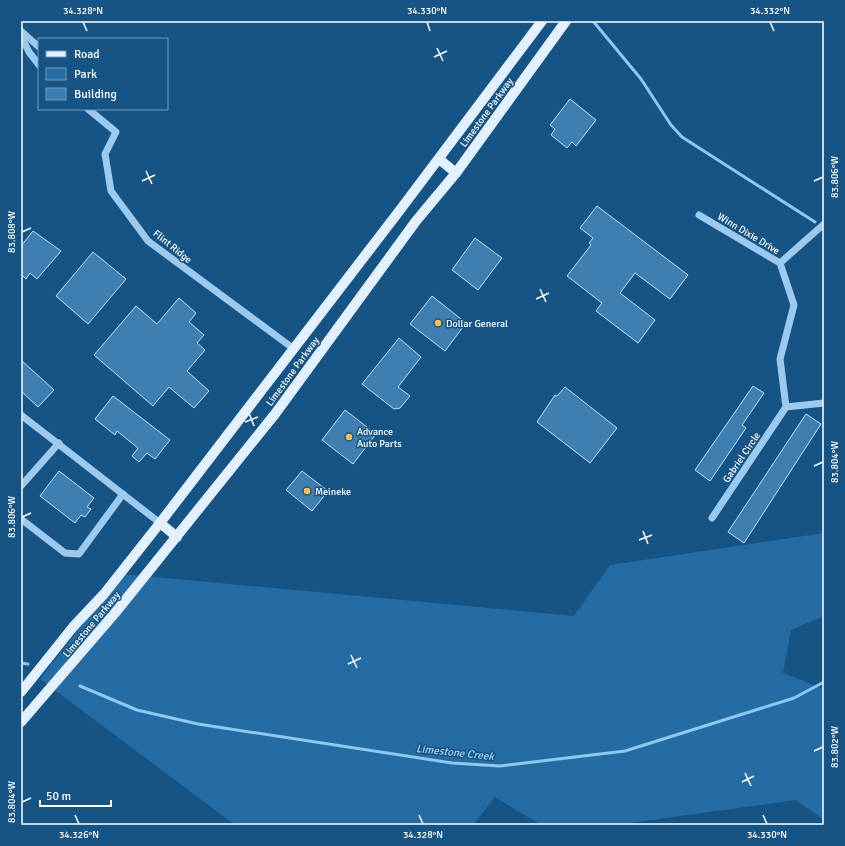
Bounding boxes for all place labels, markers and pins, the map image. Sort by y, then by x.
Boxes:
marker: Dollar General [433,318,443,328]
place label: Dollar General [446,318,508,330]
place label: Advance Auto Parts [357,426,402,450]
marker: Advance Auto Parts [344,432,354,442]
marker: Meineke [302,486,312,496]
place label: Meineke [315,486,351,498]

